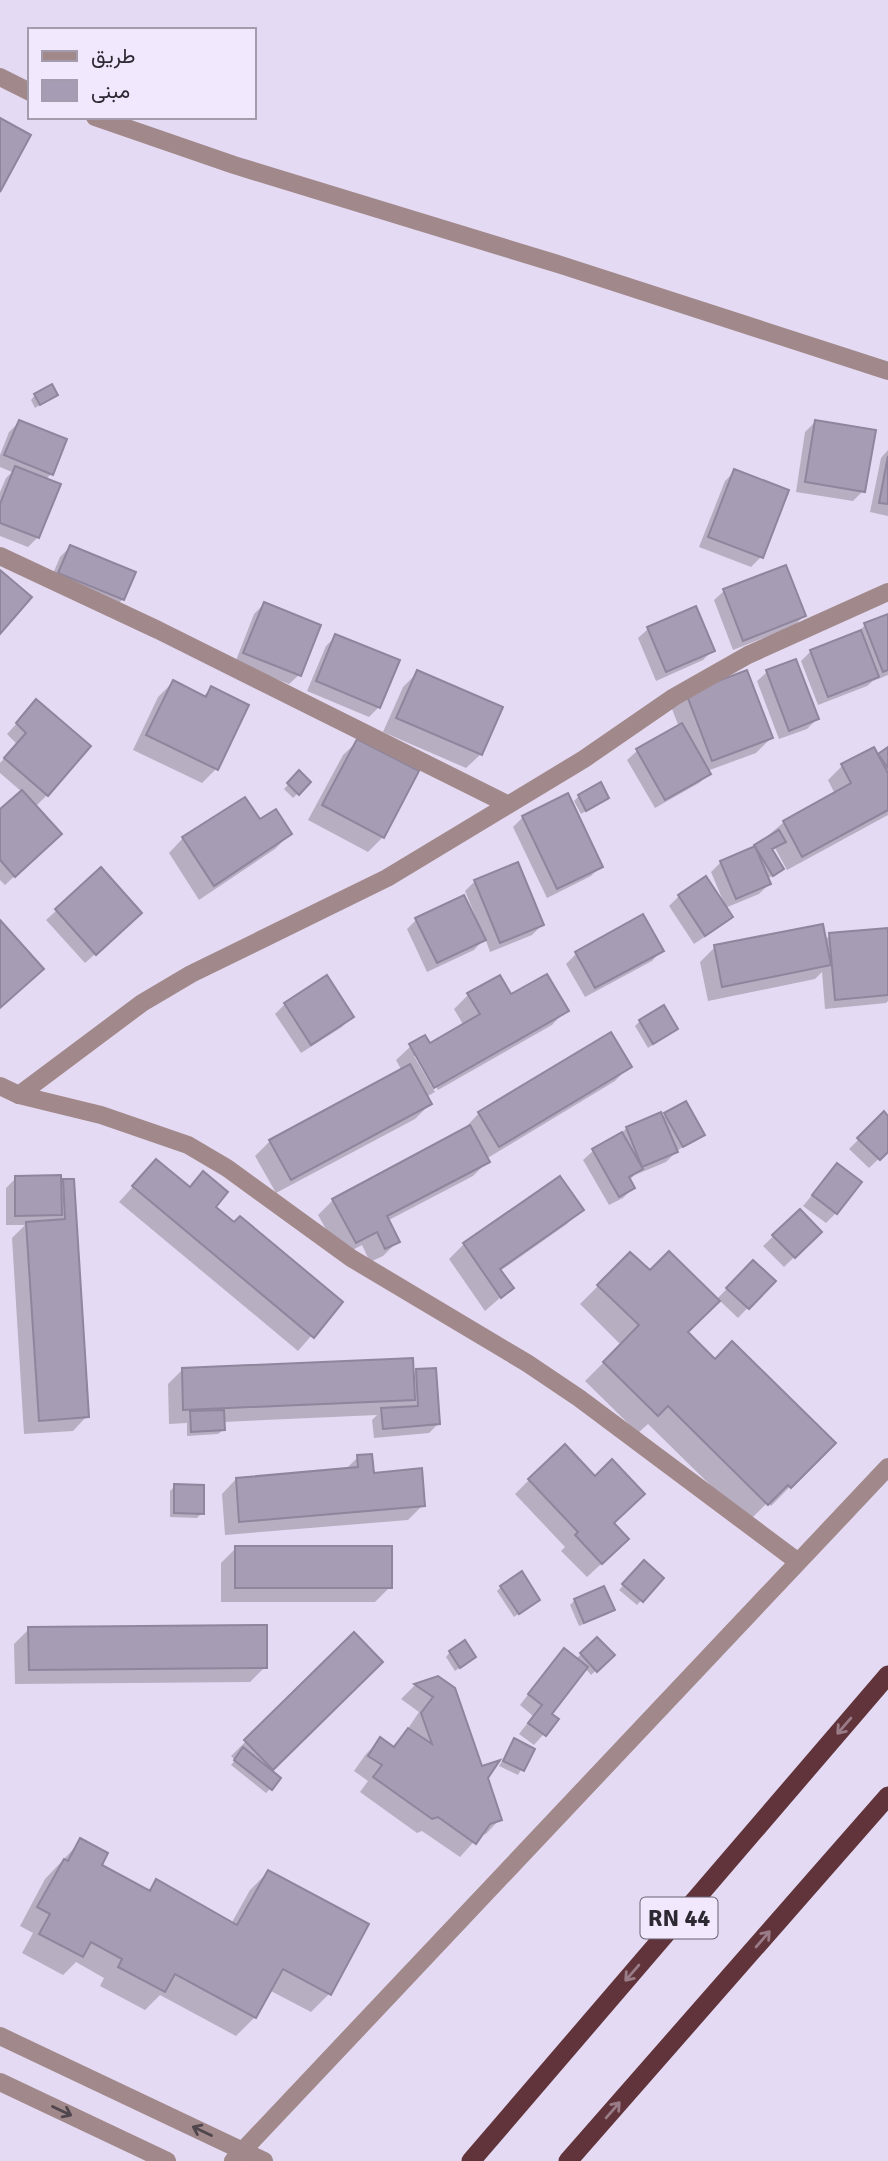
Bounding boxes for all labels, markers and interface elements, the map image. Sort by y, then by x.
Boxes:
legend [28,28,256,119]
text: طريق [91,43,136,69]
text: مبنى [91,78,130,104]
one-way arrow [836,1717,852,1735]
road number: RN 44 [640,1898,718,1938]
one-way arrow [755,1930,771,1948]
one-way arrow [624,1964,640,1982]
one-way arrow [605,2101,621,2119]
one-way arrow [51,2105,72,2118]
one-way arrow [192,2124,213,2138]

